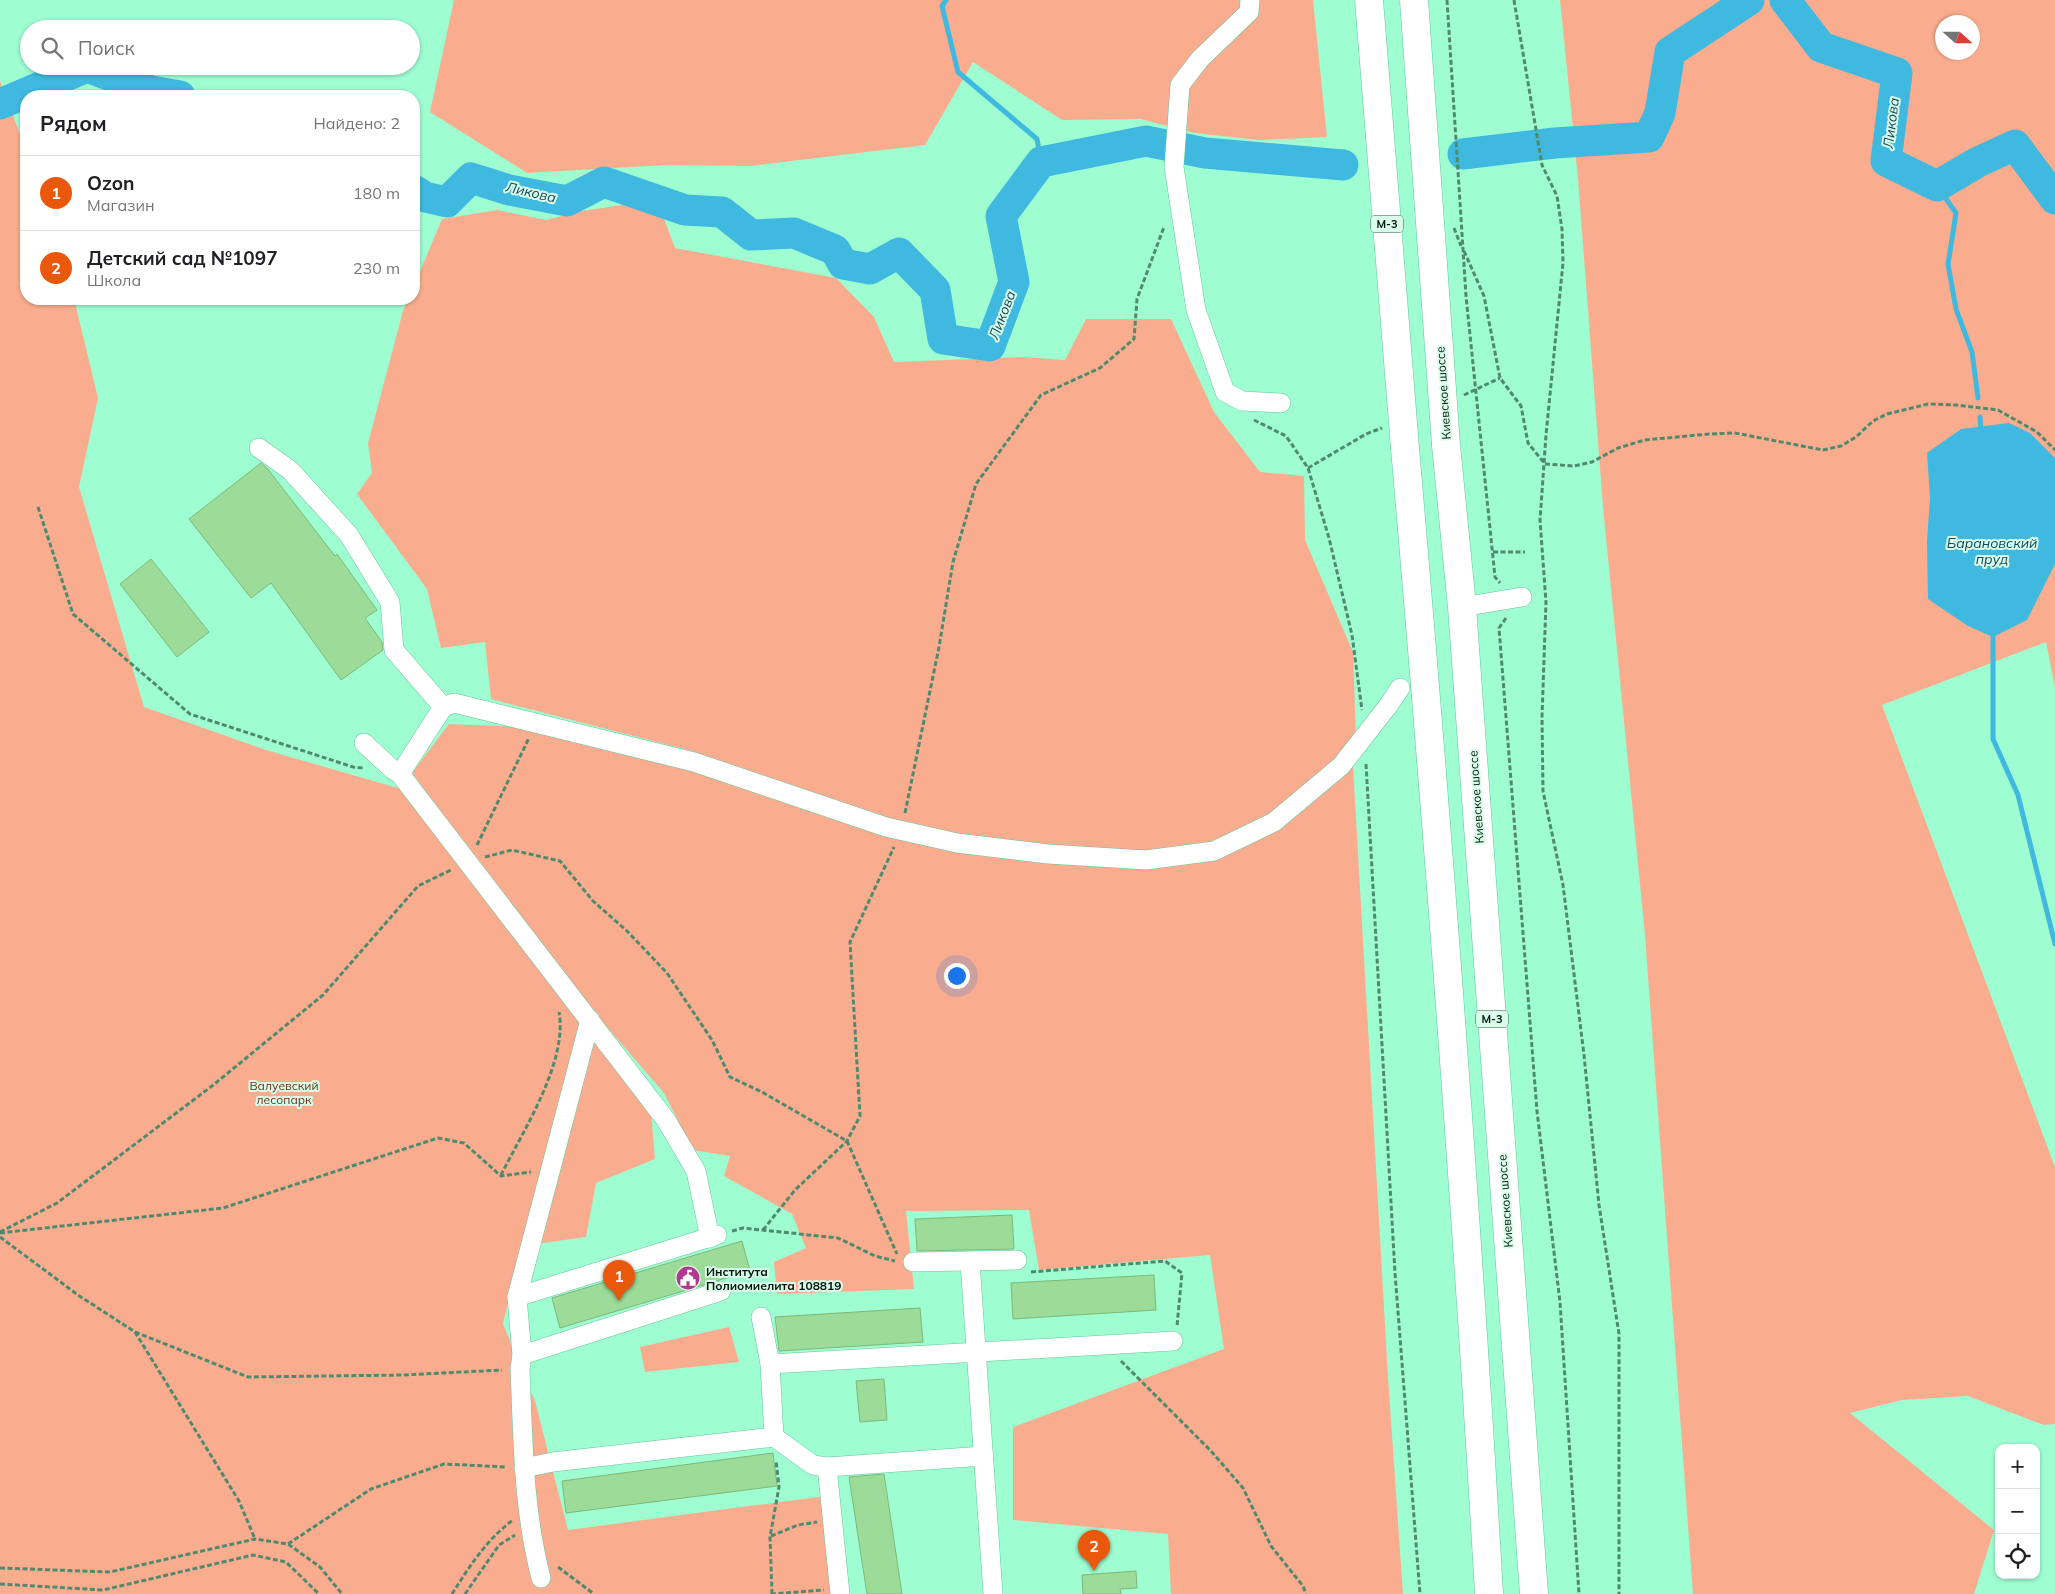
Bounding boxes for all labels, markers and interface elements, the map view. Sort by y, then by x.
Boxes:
north arrow [1935,15,1980,60]
search box [20,20,420,75]
icon: search [38,34,66,62]
text: Поиск [78,36,135,60]
water label: Ликова [1879,96,1903,150]
text: Рядом [40,110,107,136]
text: Найдено: 2 [314,113,400,133]
text: Ozon [87,171,134,195]
water label: Ликова [503,177,558,207]
text: 1 [51,183,61,203]
text: 180 m [353,183,400,203]
text: Магазин [87,195,155,215]
road number: М-3 [1371,215,1403,232]
text: Детский сад №1097 [87,246,278,270]
text: 2 [51,258,61,278]
text: 230 m [353,258,400,278]
text: Школа [87,270,141,290]
water label: Ликова [984,288,1020,343]
street label: Киевское шоссе [1432,346,1454,440]
water label: Барановский пруд [1947,534,2037,568]
street label: Киевское шоссе [1465,750,1487,844]
your location [944,963,970,989]
road number: М-3 [1476,1011,1508,1028]
park label: Валуевский лесопарк [249,1078,319,1107]
street label: Киевское шоссе [1494,1154,1516,1248]
pin: 1 [603,1260,635,1301]
place label: Института Полиомиелита 108819 [706,1264,841,1293]
public building icon: Института Полиомиелита 108819 [675,1265,701,1291]
map controls [1995,1444,2040,1579]
button: + [1995,1444,2040,1489]
button: − [1995,1489,2040,1534]
pin: 2 [1078,1530,1110,1571]
button: locate [1995,1534,2040,1579]

